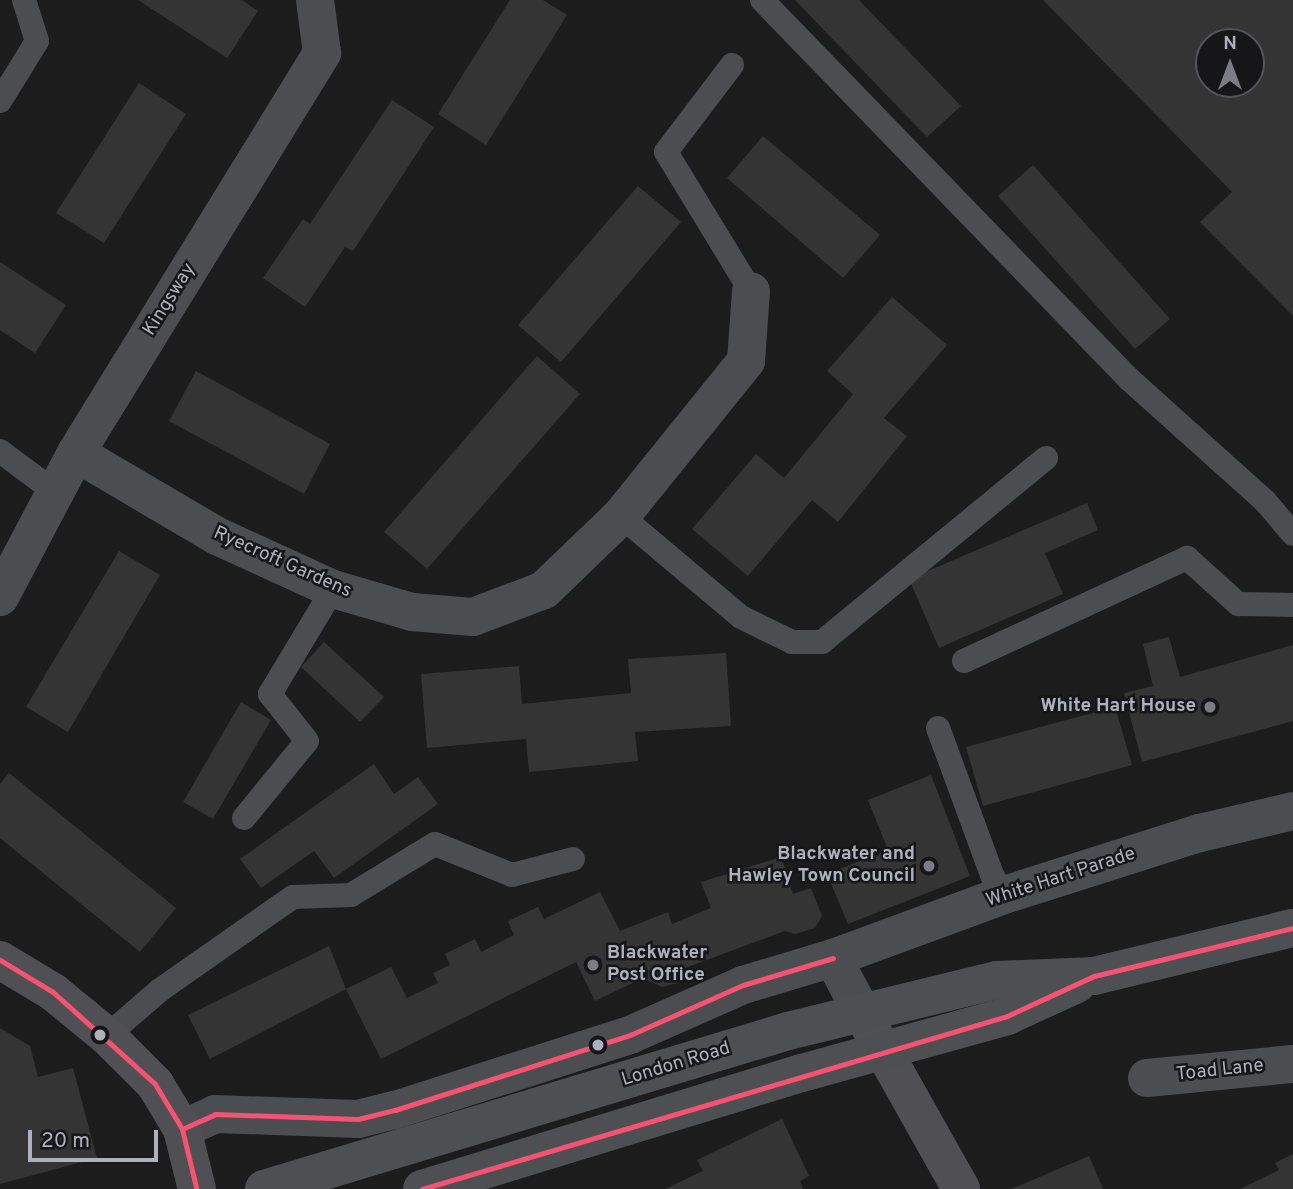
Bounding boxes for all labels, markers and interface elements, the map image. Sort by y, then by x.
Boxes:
north arrow [1195,28,1265,98]
text: N [1223,32,1237,56]
street label: Kingsway [139,260,201,340]
street label: Ryecroft Gardens [209,522,355,604]
place label: White Hart House [1040,696,1196,718]
marker: White Hart House [1202,699,1218,715]
street label: White Hart Parade [984,843,1138,913]
place label: Blackwater and Hawley Town Council [728,844,915,888]
marker: Blackwater and Hawley Town Council [921,858,937,874]
place label: Blackwater Post Office [607,943,707,987]
marker: Blackwater Post Office [585,957,601,973]
unlabelled marker [93,1028,107,1042]
unlabelled marker [591,1038,605,1052]
street label: London Road [619,1038,733,1092]
street label: Toad Lane [1175,1055,1265,1087]
scale bar [32,1116,161,1160]
text: 20 m [41,1128,90,1155]

